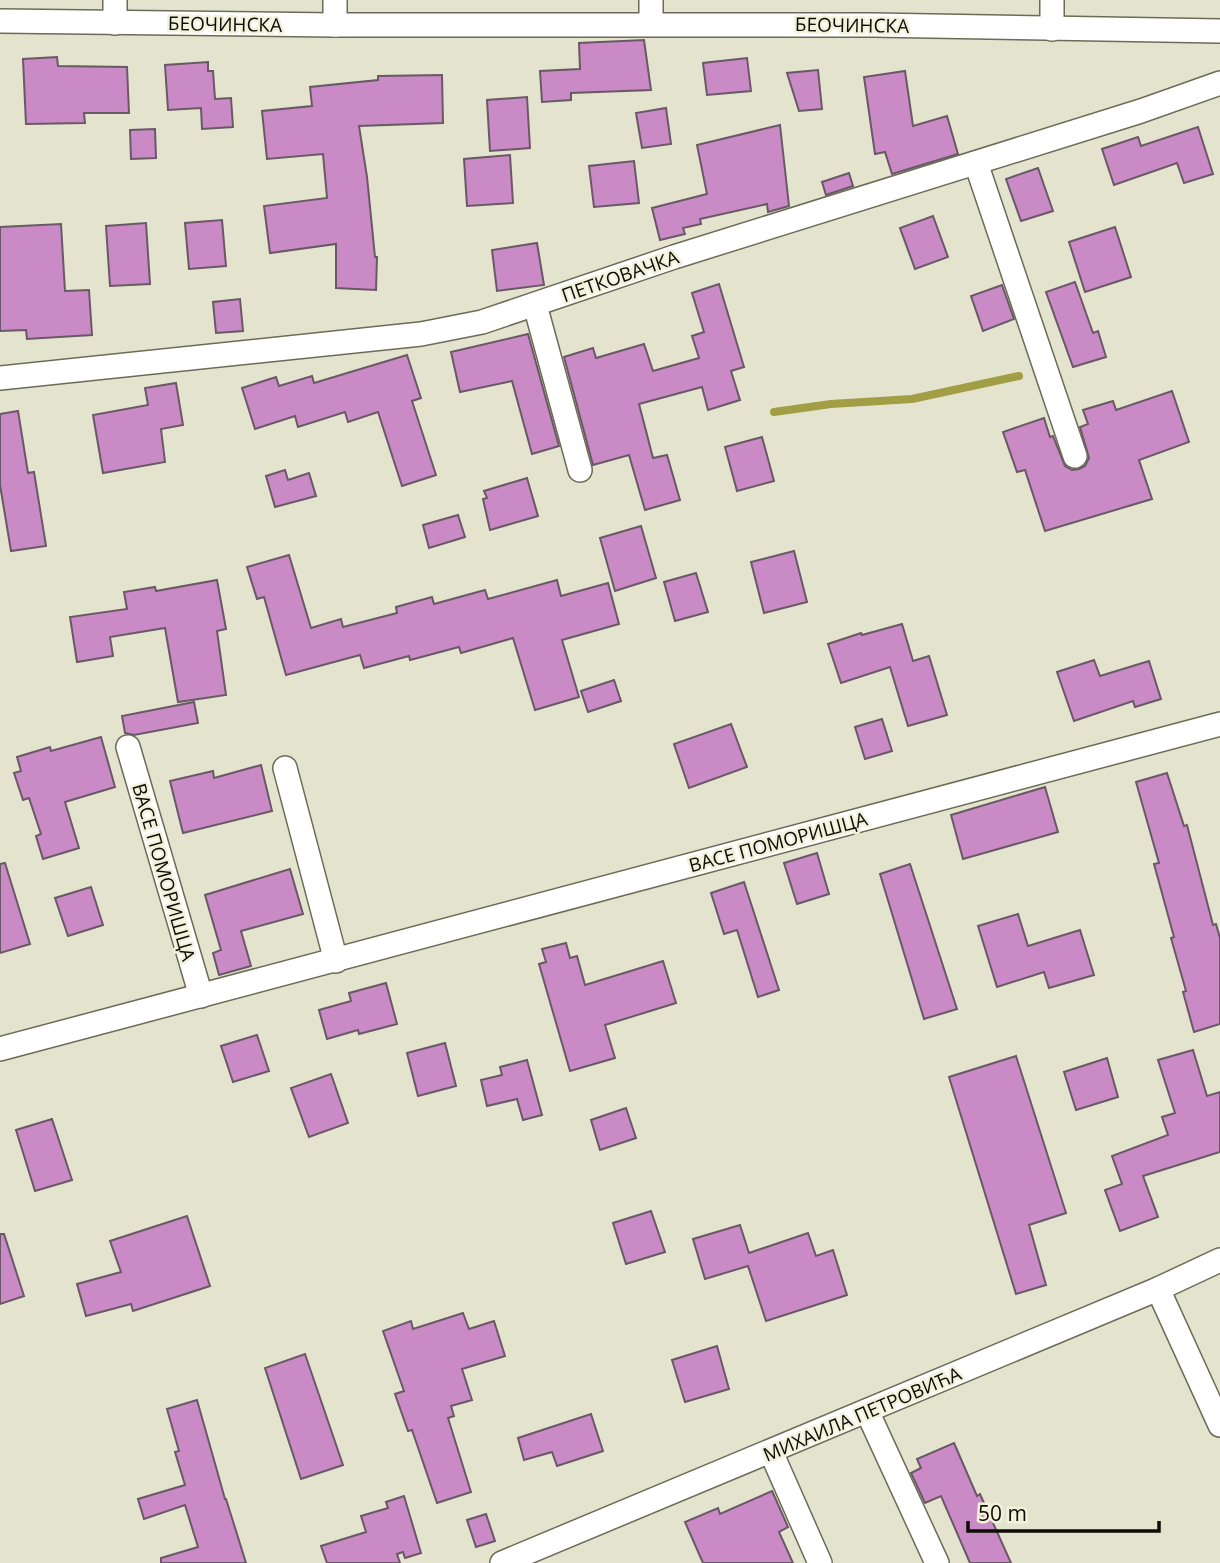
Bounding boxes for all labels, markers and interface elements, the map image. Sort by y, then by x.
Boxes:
street label: БЕОЧИНСКА [168,10,282,38]
street label: БЕОЧИНСКА [795,11,909,39]
street label: ПЕТКОВАЧКА [558,244,682,308]
street label: ВАСЕ ПОМОРИШЦА [126,780,202,964]
street label: ВАСЕ ПОМОРИШЦА [686,806,870,878]
street label: МИХАИЛА ПЕТРОВИЋА [759,1360,965,1468]
scale bar [968,1490,1159,1534]
text: 50 m [978,1499,1027,1527]

